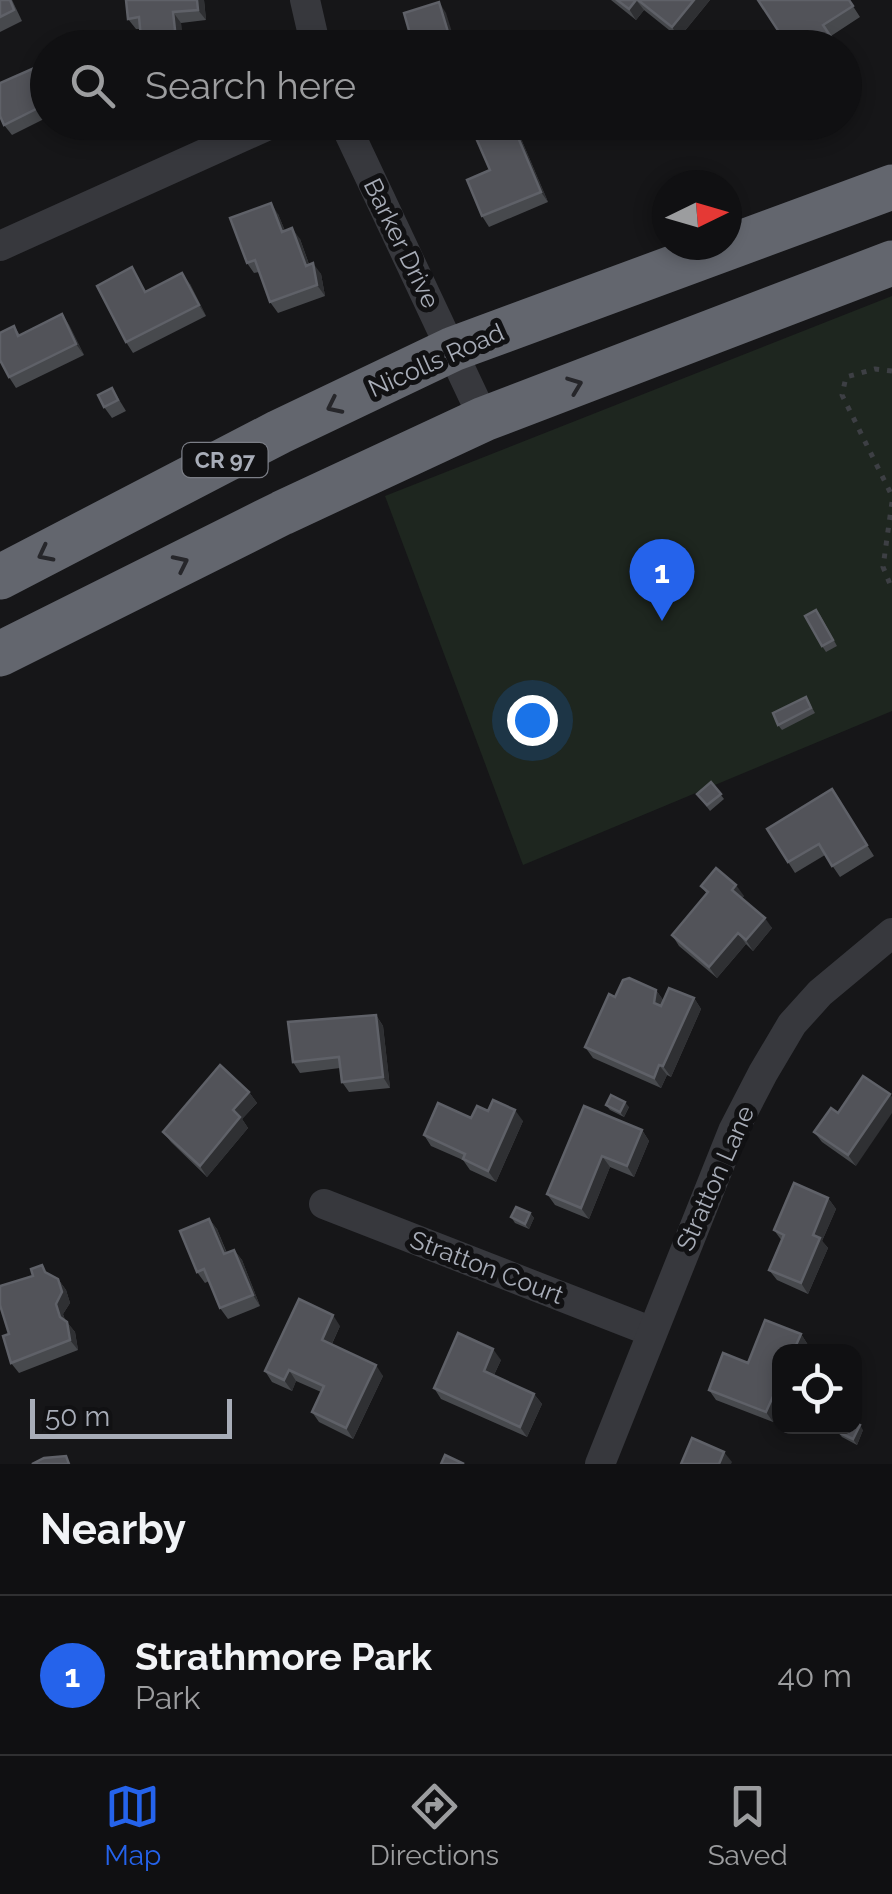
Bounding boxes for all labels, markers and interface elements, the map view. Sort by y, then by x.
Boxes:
search box [30,30,862,140]
icon: search [65,58,120,113]
text: Search here [145,63,356,108]
north arrow [652,170,742,260]
street label: Barker Drive [358,173,446,313]
street label: Nicolls Road [364,317,508,403]
one-way arrow [565,377,583,397]
one-way arrow [326,393,344,413]
road number: CR 97 [182,443,268,477]
pin: 1 [630,538,694,621]
one-way arrow [37,542,55,561]
one-way arrow [170,555,188,575]
your location [507,695,558,746]
street label: Stratton Lane [670,1101,760,1255]
street label: Stratton Court [406,1224,569,1310]
map controls [772,1344,862,1434]
button: locate [772,1344,862,1434]
scale bar [30,1394,232,1438]
text: 50 m [45,1400,110,1433]
text: Nearby [40,1505,186,1554]
text: Strathmore Park [135,1634,432,1679]
text: 1 [65,1657,80,1694]
text: 40 m [777,1657,852,1694]
text: Park [135,1679,200,1716]
tab: Map [104,1779,161,1872]
tab: Directions [370,1779,499,1872]
tab: Saved [708,1779,788,1872]

